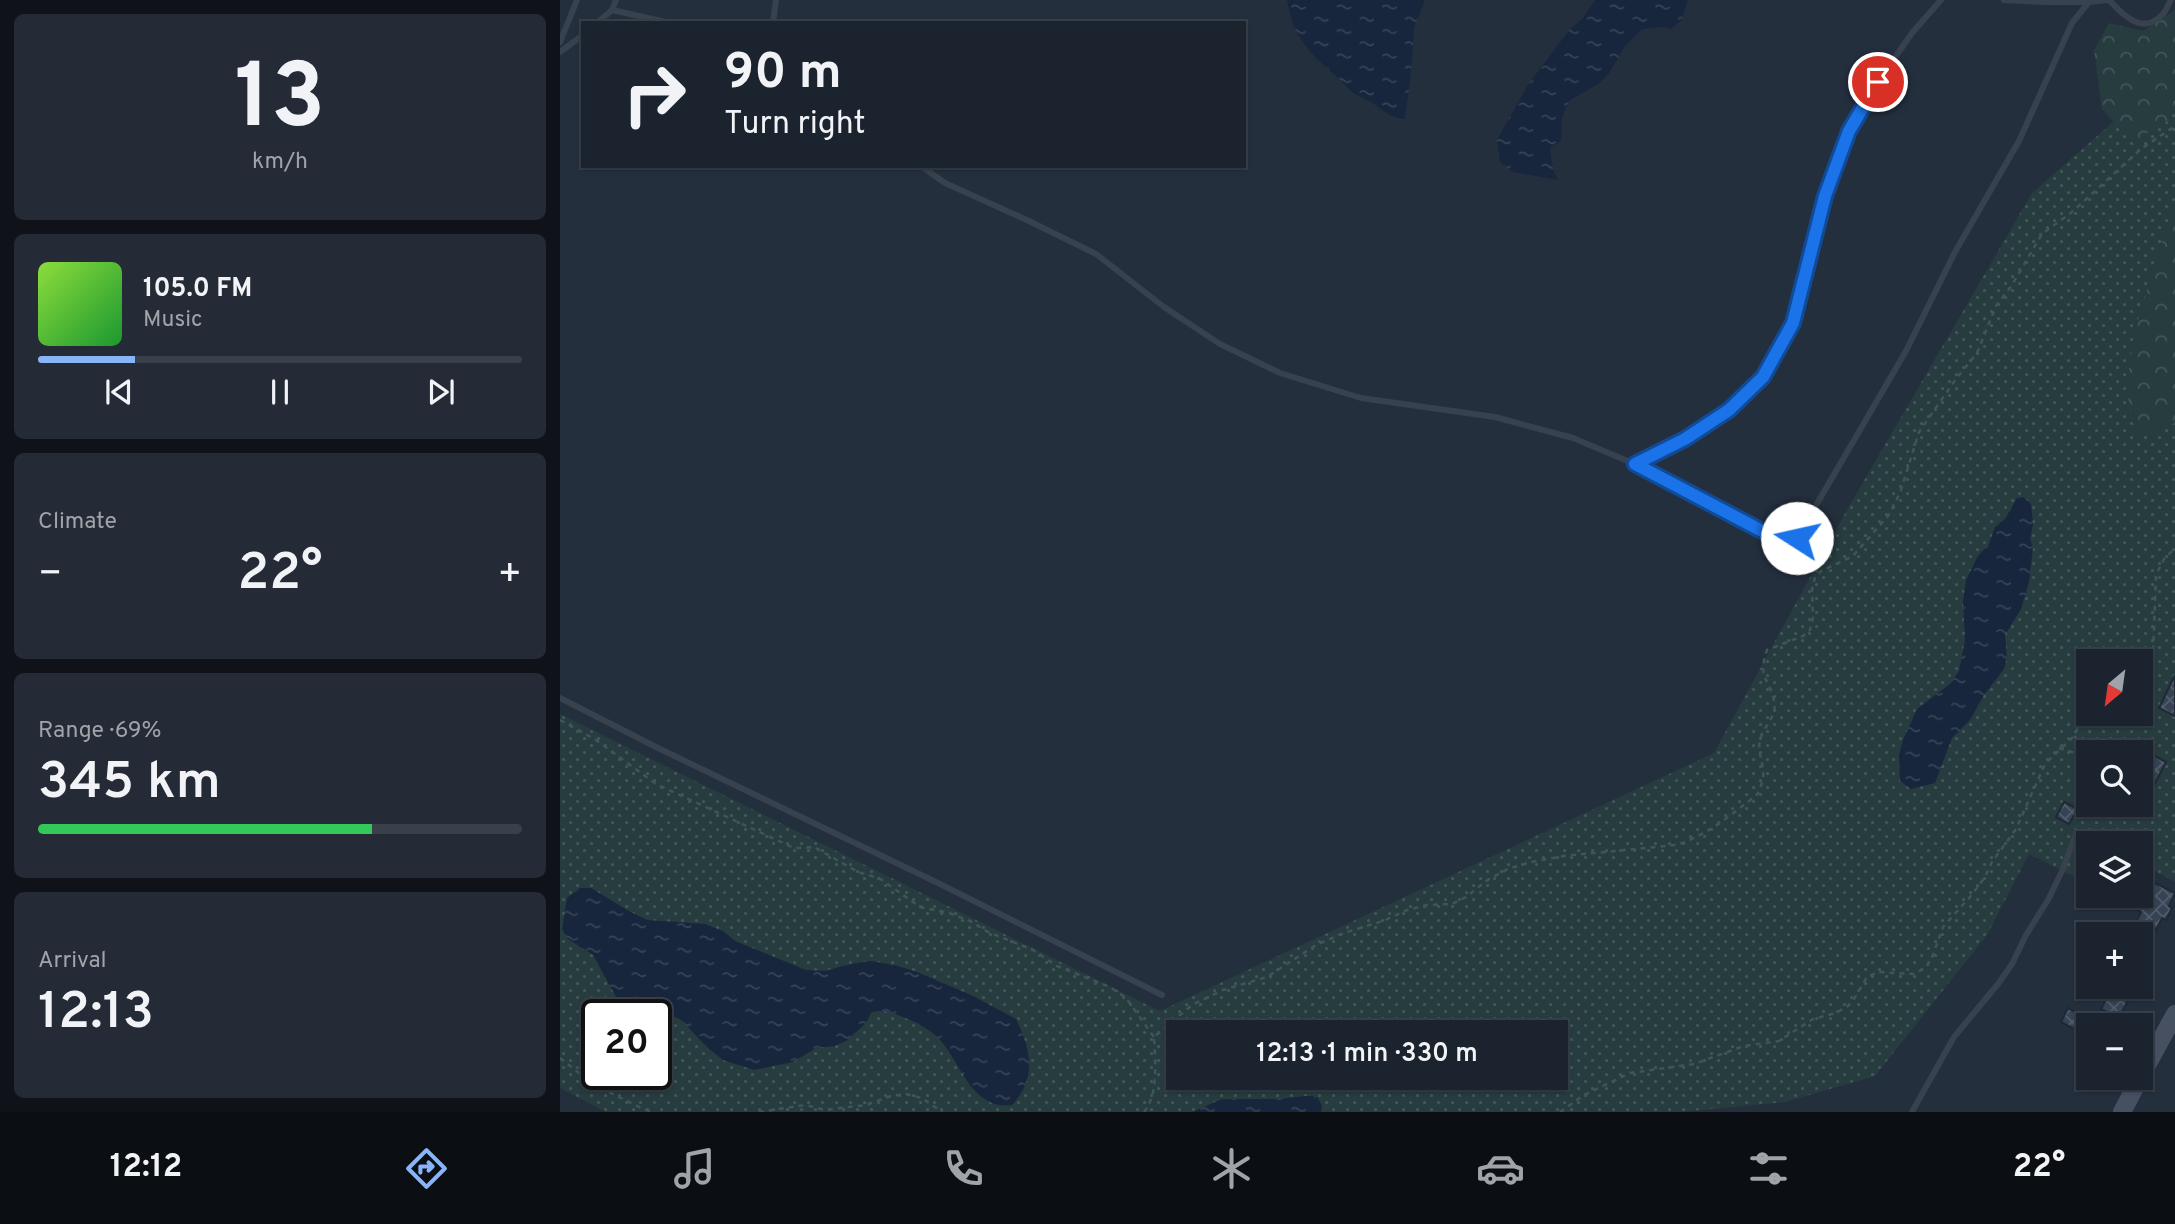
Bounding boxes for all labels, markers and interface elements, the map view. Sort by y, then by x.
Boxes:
text: 90 m [724,44,842,106]
text: 13 [235,45,325,160]
icon: right [609,49,700,140]
pin [1848,52,1908,112]
icon: arrive [1859,63,1897,101]
text: Turn right [724,105,866,145]
text: km/h [252,148,308,177]
text: 105.0 FM [143,273,252,306]
text: Music [143,306,203,335]
icon: previous [100,373,138,411]
icon: pause [261,373,299,411]
icon: next [422,373,460,411]
position arrow [1760,501,1834,575]
text: Climate [38,508,117,537]
text: 22° [237,542,323,608]
text: − [38,551,63,600]
text: + [497,551,522,600]
north arrow [2076,649,2152,726]
map controls [2076,649,2153,1090]
text: Range · 69% [38,717,161,746]
button: search [2076,740,2153,817]
text: 345 km [38,751,221,817]
button: layers [2076,831,2153,908]
button: + [2076,922,2153,999]
text: Arrival [38,947,107,976]
text: 12:13 [38,981,154,1047]
speed limit sign: 20 [581,999,672,1090]
button: − [2076,1013,2153,1090]
text: 12:13 · 1 min · 330 m [1256,1038,1478,1071]
icon: directions [402,1144,451,1193]
icon: music [670,1144,719,1193]
icon: phone [939,1144,988,1193]
icon: climate [1207,1144,1256,1193]
icon: car [1476,1144,1525,1193]
icon: filters [1744,1144,1793,1193]
text: 12:12 [110,1148,182,1188]
text: 22° [2013,1148,2065,1188]

